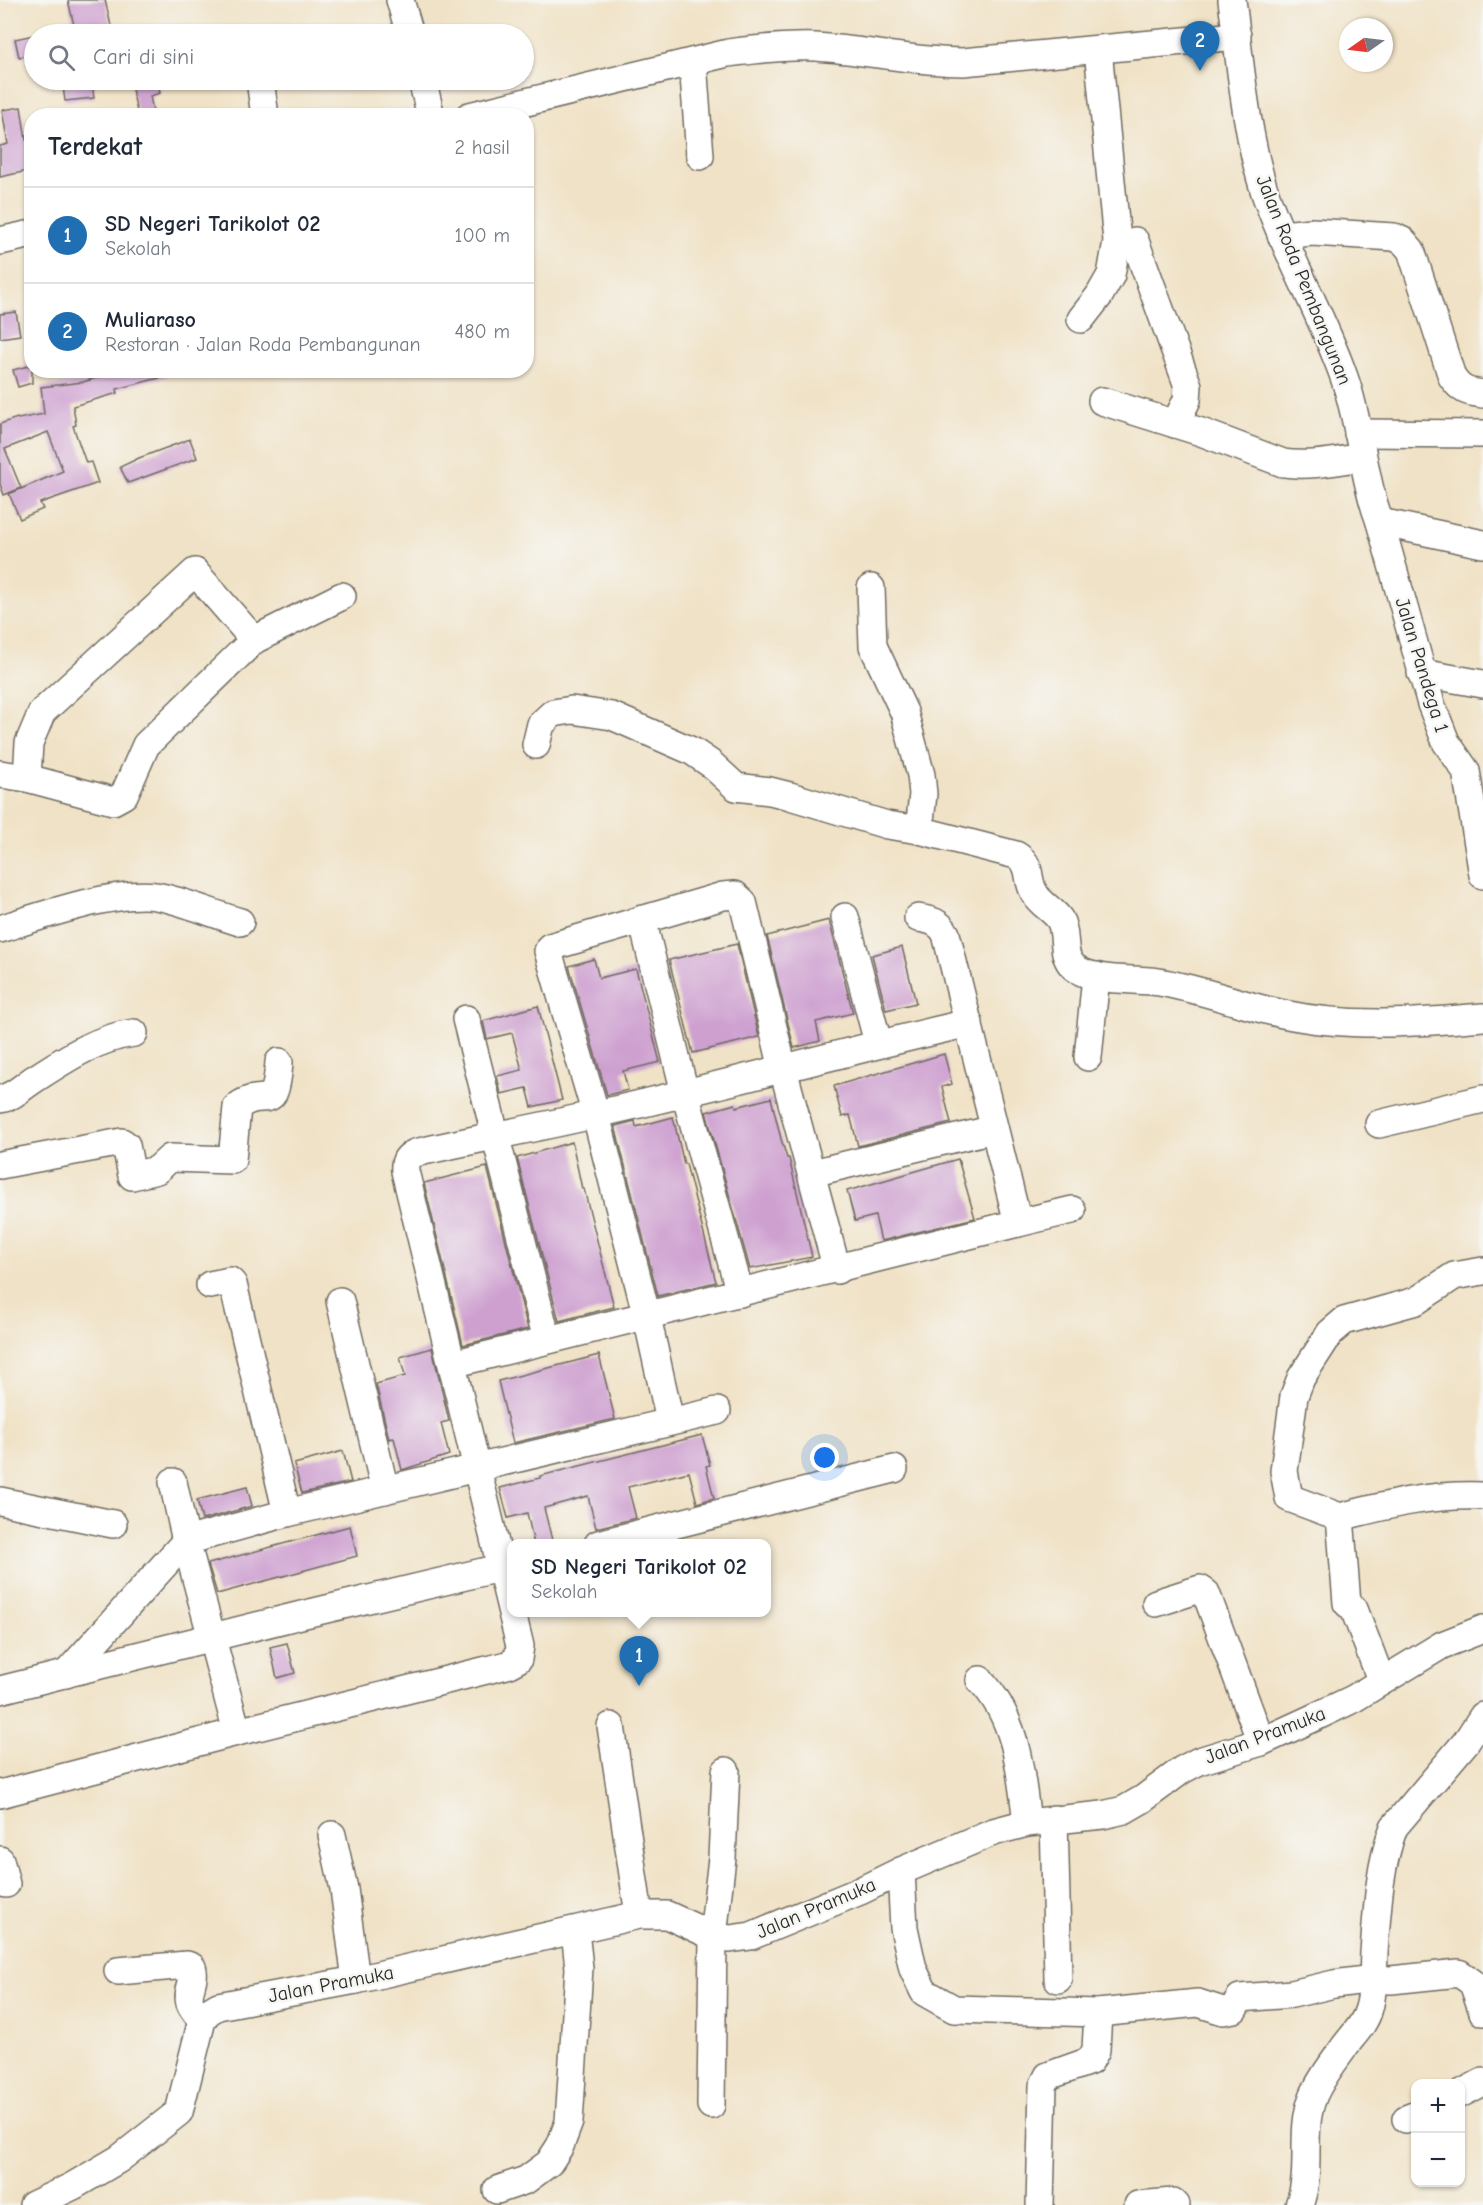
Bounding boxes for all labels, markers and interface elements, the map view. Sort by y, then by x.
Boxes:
north arrow [1339,18,1393,72]
pin: 2 [1180,22,1220,71]
search box [24,24,534,90]
icon: search [45,41,78,74]
text: Cari di sini [93,44,194,70]
text: Terdekat [48,132,142,162]
text: 2 hasil [455,136,510,159]
street label: Jalan Roda Pembangunan [1251,172,1357,388]
text: SD Negeri Tarikolot 02 [105,211,321,237]
text: 1 [64,224,71,247]
text: 100 m [455,224,510,247]
text: Sekolah [105,237,171,260]
text: Muliaraso [105,307,196,333]
text: 2 [63,320,72,343]
text: 480 m [455,320,510,343]
text: Restoran · Jalan Roda Pembangunan [105,333,421,356]
street label: Jalan Pandega 1 [1391,595,1453,735]
your location [810,1443,839,1472]
popup [507,1539,771,1617]
text: SD Negeri Tarikolot 02 [531,1554,747,1580]
text: Sekolah [531,1580,598,1603]
pin: 1 [620,1636,658,1686]
street label: Jalan Pramuka [1201,1701,1329,1769]
street label: Jalan Pramuka [753,1873,879,1943]
street label: Jalan Pramuka [266,1961,396,2007]
map controls [1411,2079,1465,2187]
button: + [1411,2079,1465,2133]
button: − [1411,2133,1465,2187]

